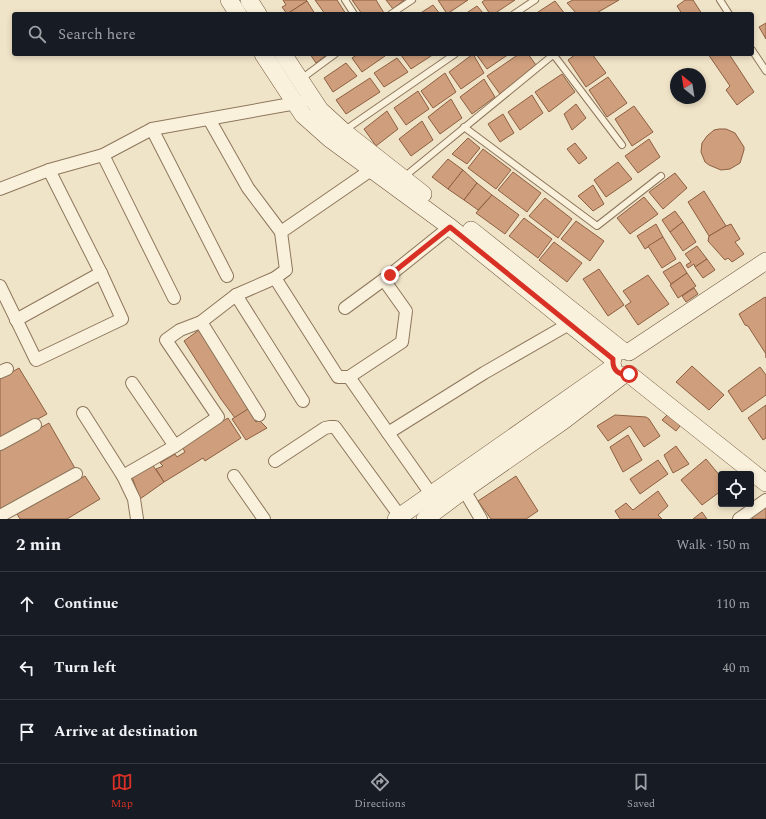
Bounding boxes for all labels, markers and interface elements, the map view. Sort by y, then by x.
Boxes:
search box [12,12,754,56]
icon: search [26,23,48,45]
text: Search here [58,23,136,46]
north arrow [670,68,706,104]
route end [381,266,399,284]
route start [620,365,638,383]
map controls [718,471,754,507]
button: locate [718,471,754,507]
text: 2 min [16,532,61,558]
text: Walk · 150 m [676,535,750,555]
text: Continue [54,592,119,615]
icon: ahead [16,593,38,615]
text: 110 m [716,594,750,614]
text: Turn left [54,656,116,679]
icon: left [16,657,38,679]
text: 40 m [723,658,750,678]
text: Arrive at destination [54,720,198,743]
icon: arrive [16,721,38,743]
tab: Map [111,771,133,812]
tab: Directions [354,771,406,812]
tab: Saved [627,771,655,812]

